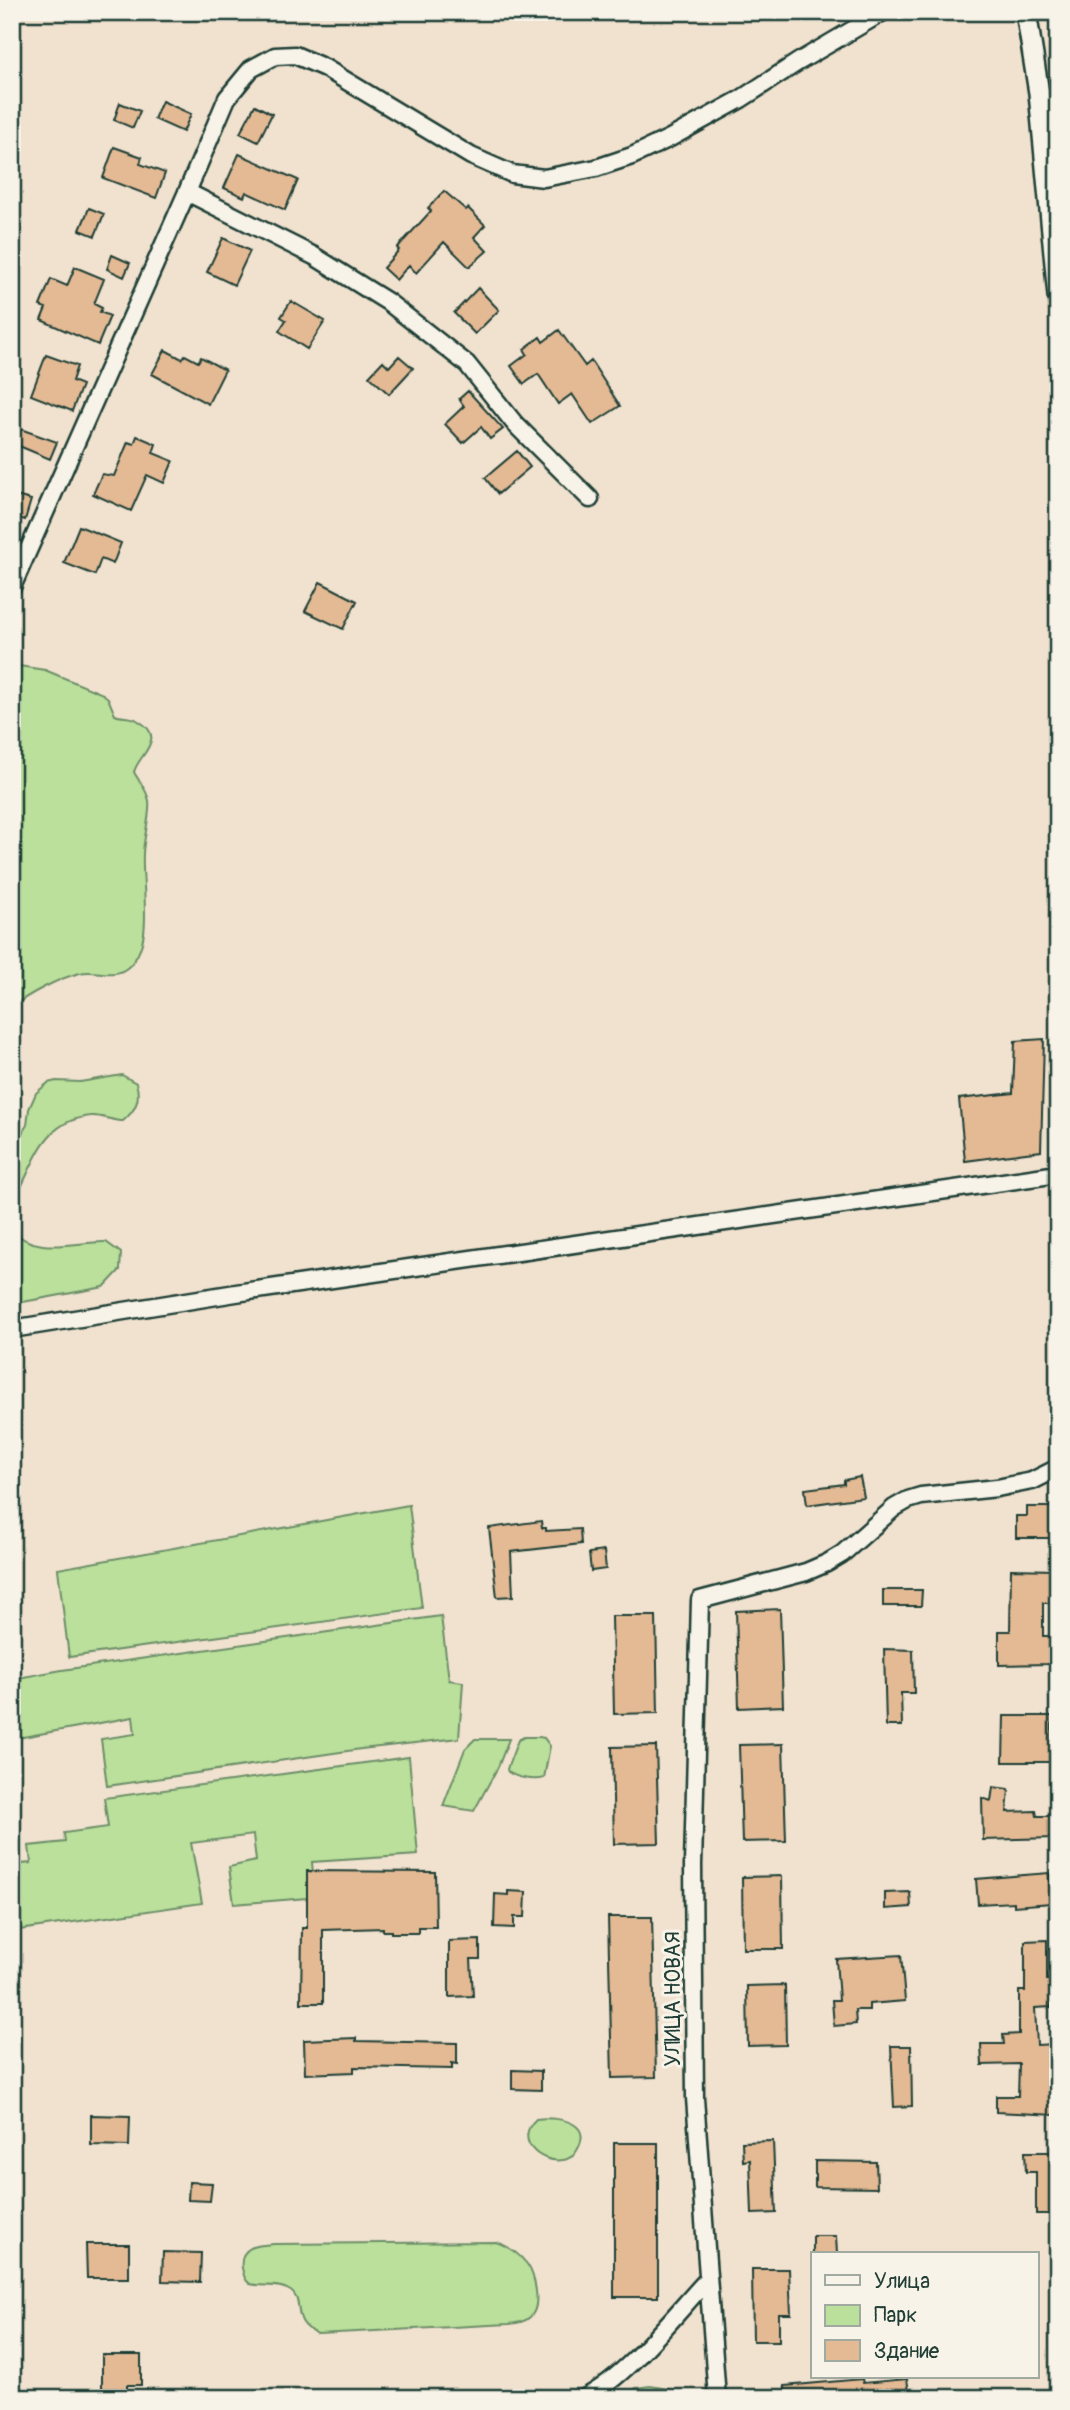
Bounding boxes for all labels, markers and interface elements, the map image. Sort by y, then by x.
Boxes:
street label: УЛИЦА НОВАЯ [660,1931,687,2067]
legend [811,2252,1038,2378]
text: Улица [874,2268,930,2295]
text: Парк [874,2302,917,2329]
text: Здание [874,2338,940,2365]

